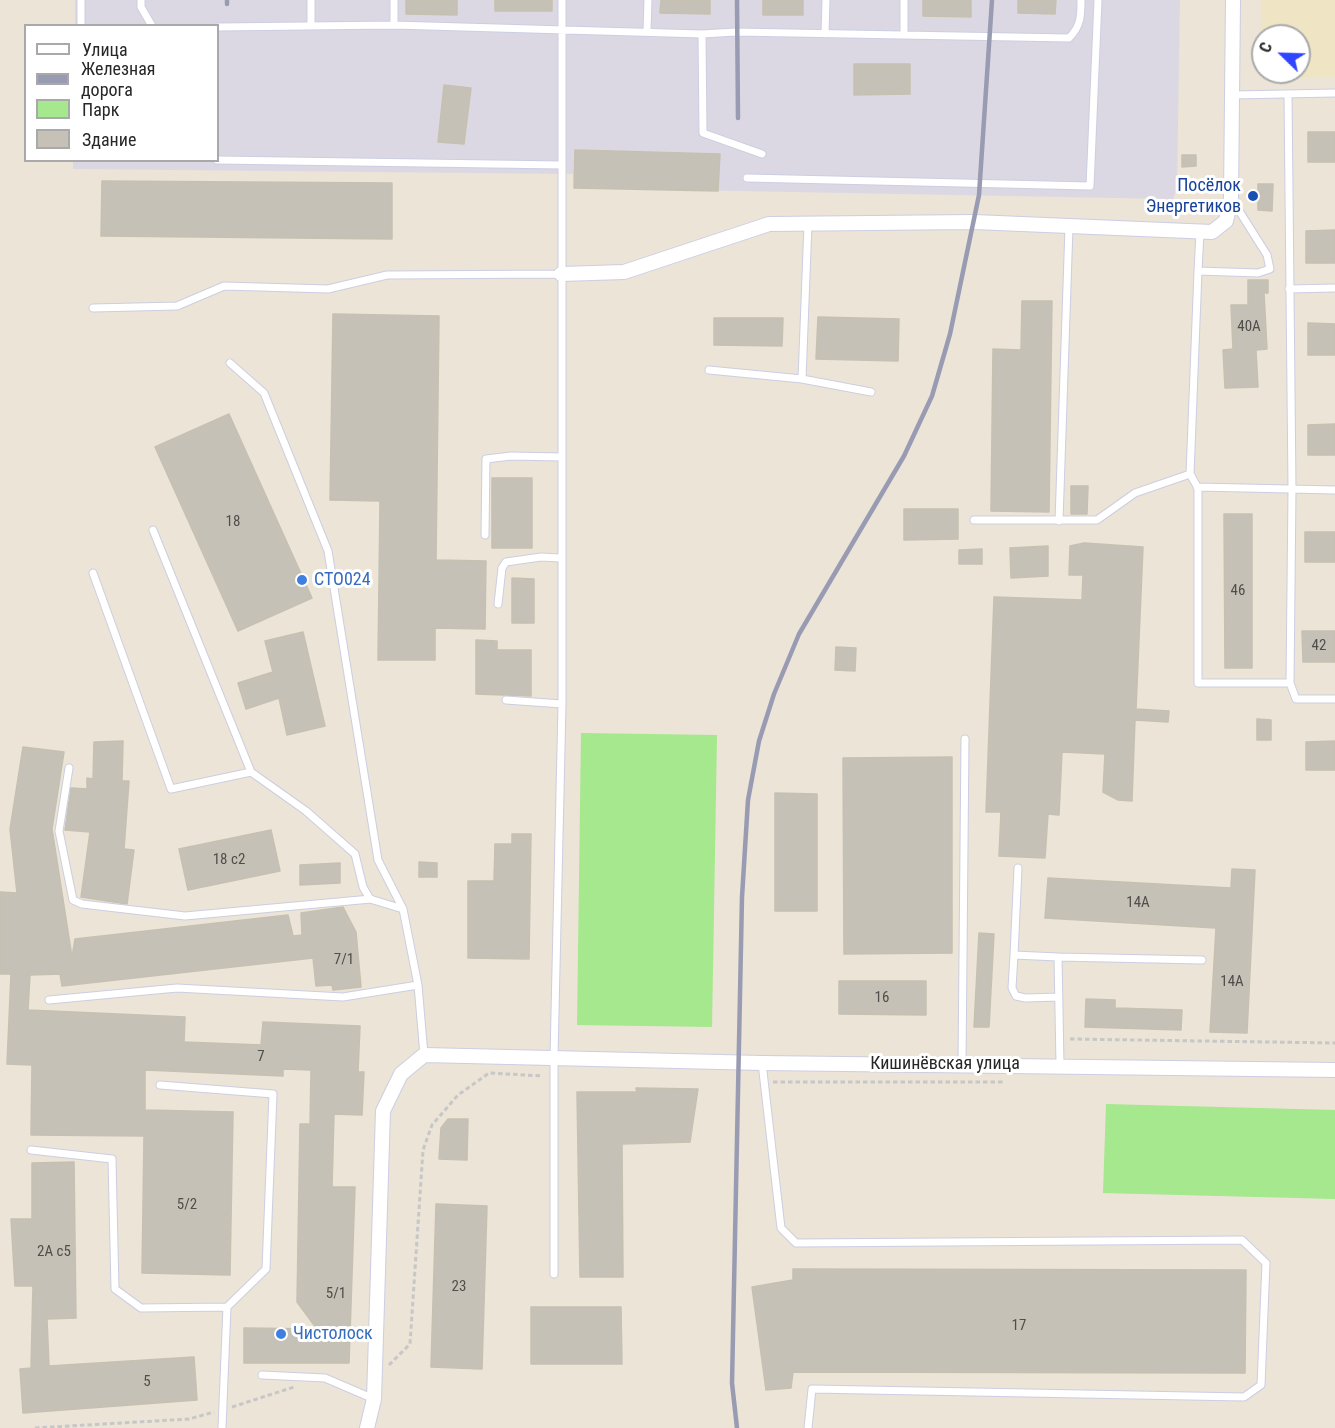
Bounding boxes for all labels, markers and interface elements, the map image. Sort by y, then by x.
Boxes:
legend [24,24,219,162]
north arrow [1251,24,1311,84]
text: Улица [82,39,128,60]
text: С [1255,40,1276,55]
text: Железная дорога [81,58,156,100]
text: Парк [82,99,119,120]
text: Здание [82,129,136,150]
place label: Посёлок Энергетиков [1146,175,1241,218]
marker: Посёлок Энергетиков [1246,189,1260,203]
house number: 40А [1237,318,1261,336]
house number: 18 [226,513,240,531]
place label: СТО024 [314,569,371,591]
marker: СТО024 [295,573,309,587]
house number: 46 [1231,582,1245,600]
house number: 42 [1312,637,1326,655]
house number: 18 с2 [213,851,245,869]
house number: 14А [1126,894,1150,912]
house number: 7/1 [334,951,354,969]
house number: 14А [1220,973,1244,991]
house number: 16 [875,989,889,1007]
house number: 7 [257,1048,265,1066]
street label: Кишинёвская улица [870,1053,1020,1075]
house number: 5/2 [177,1196,197,1214]
house number: 2А с5 [37,1243,71,1261]
house number: 23 [452,1278,466,1296]
house number: 5/1 [326,1285,346,1303]
house number: 17 [1012,1317,1026,1335]
place label: Чистолоск [293,1323,373,1345]
marker: Чистолоск [274,1327,288,1341]
house number: 5 [143,1373,151,1391]

